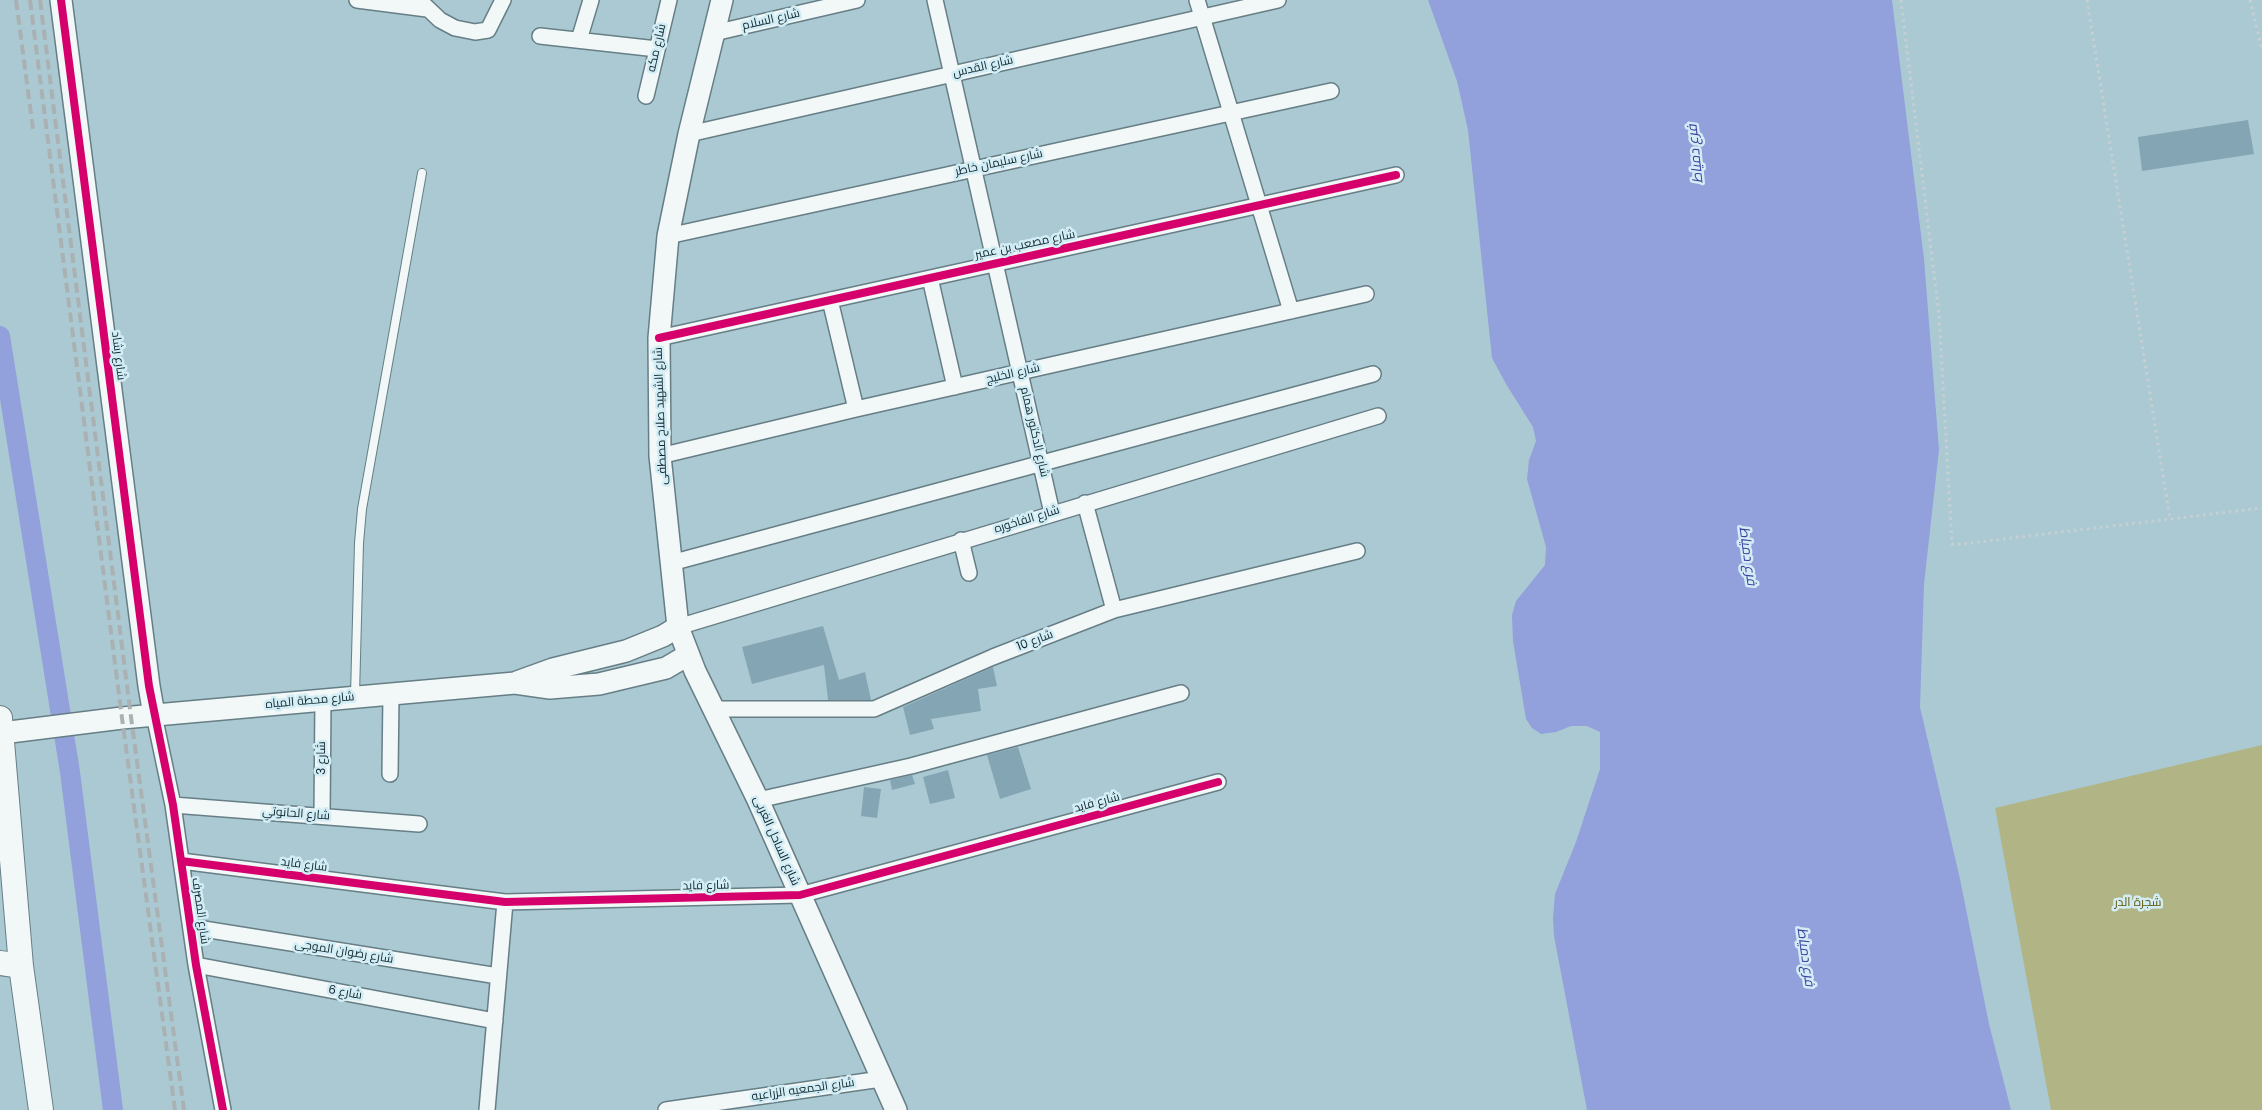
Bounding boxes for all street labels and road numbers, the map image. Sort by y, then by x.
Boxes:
street label: شارع السلام [741,6,801,34]
street label: شارع مكه [644,23,670,73]
street label: شارع القدس [951,53,1015,81]
street label: شارع سليمان خاطر [954,147,1044,179]
street label: شارع مصعب بن عمير [974,227,1076,263]
street label: شارع رشاد [108,331,128,381]
street label: شارع الشهيد صلاح مصطفى [651,347,671,485]
street label: شارع الخليج [985,361,1041,387]
street label: شارع الدكتور همام [1017,385,1051,479]
street label: شارع الفاخوره [992,503,1062,537]
street label: شارع 10 [1015,628,1055,654]
street label: شارع محطة المياه [265,690,355,712]
street label: شارع 3 [315,741,329,775]
street label: شارع فايد [1072,790,1122,816]
street label: شارع الساحل الغربى [750,794,802,888]
street label: شارع الحانوتي [262,804,330,824]
street label: شارع فايد [280,855,328,875]
street label: شارع المصرف [188,877,212,945]
street label: شارع فايد [682,878,730,894]
street label: شارع رضوان الموجى [294,937,394,967]
street label: شارع 6 [327,983,363,1003]
street label: شارع الجمعيه الزراعيه [751,1076,855,1104]

